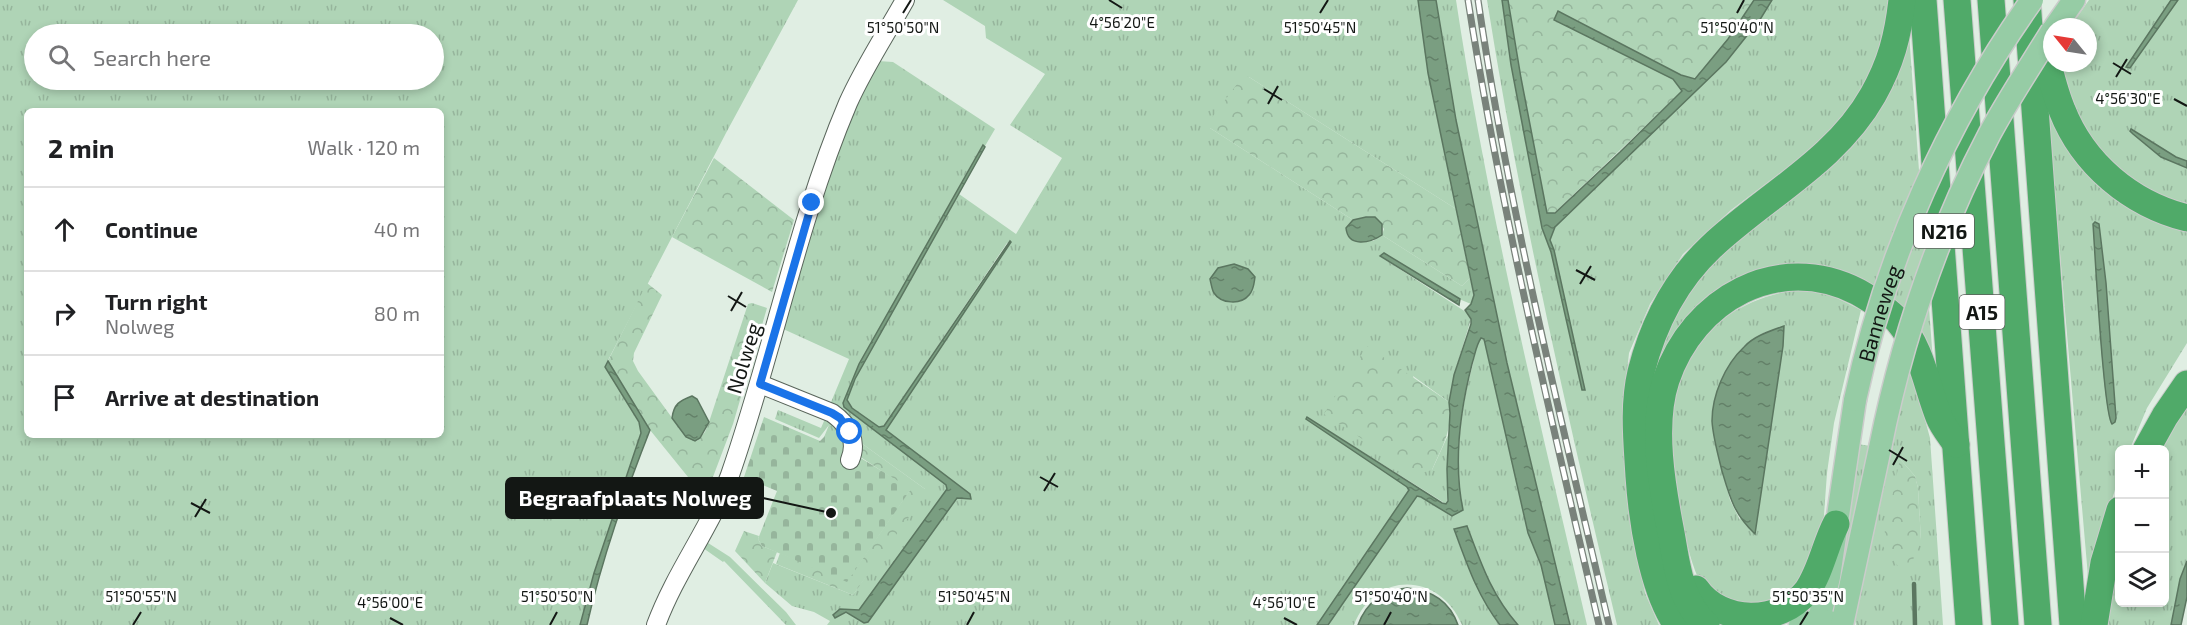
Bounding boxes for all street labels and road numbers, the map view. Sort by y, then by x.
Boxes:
road number: N216 [1914,214,1974,248]
street label: Banneweg [1852,261,1905,364]
road number: A15 [1960,295,2004,329]
street label: Nolweg [720,319,766,397]

